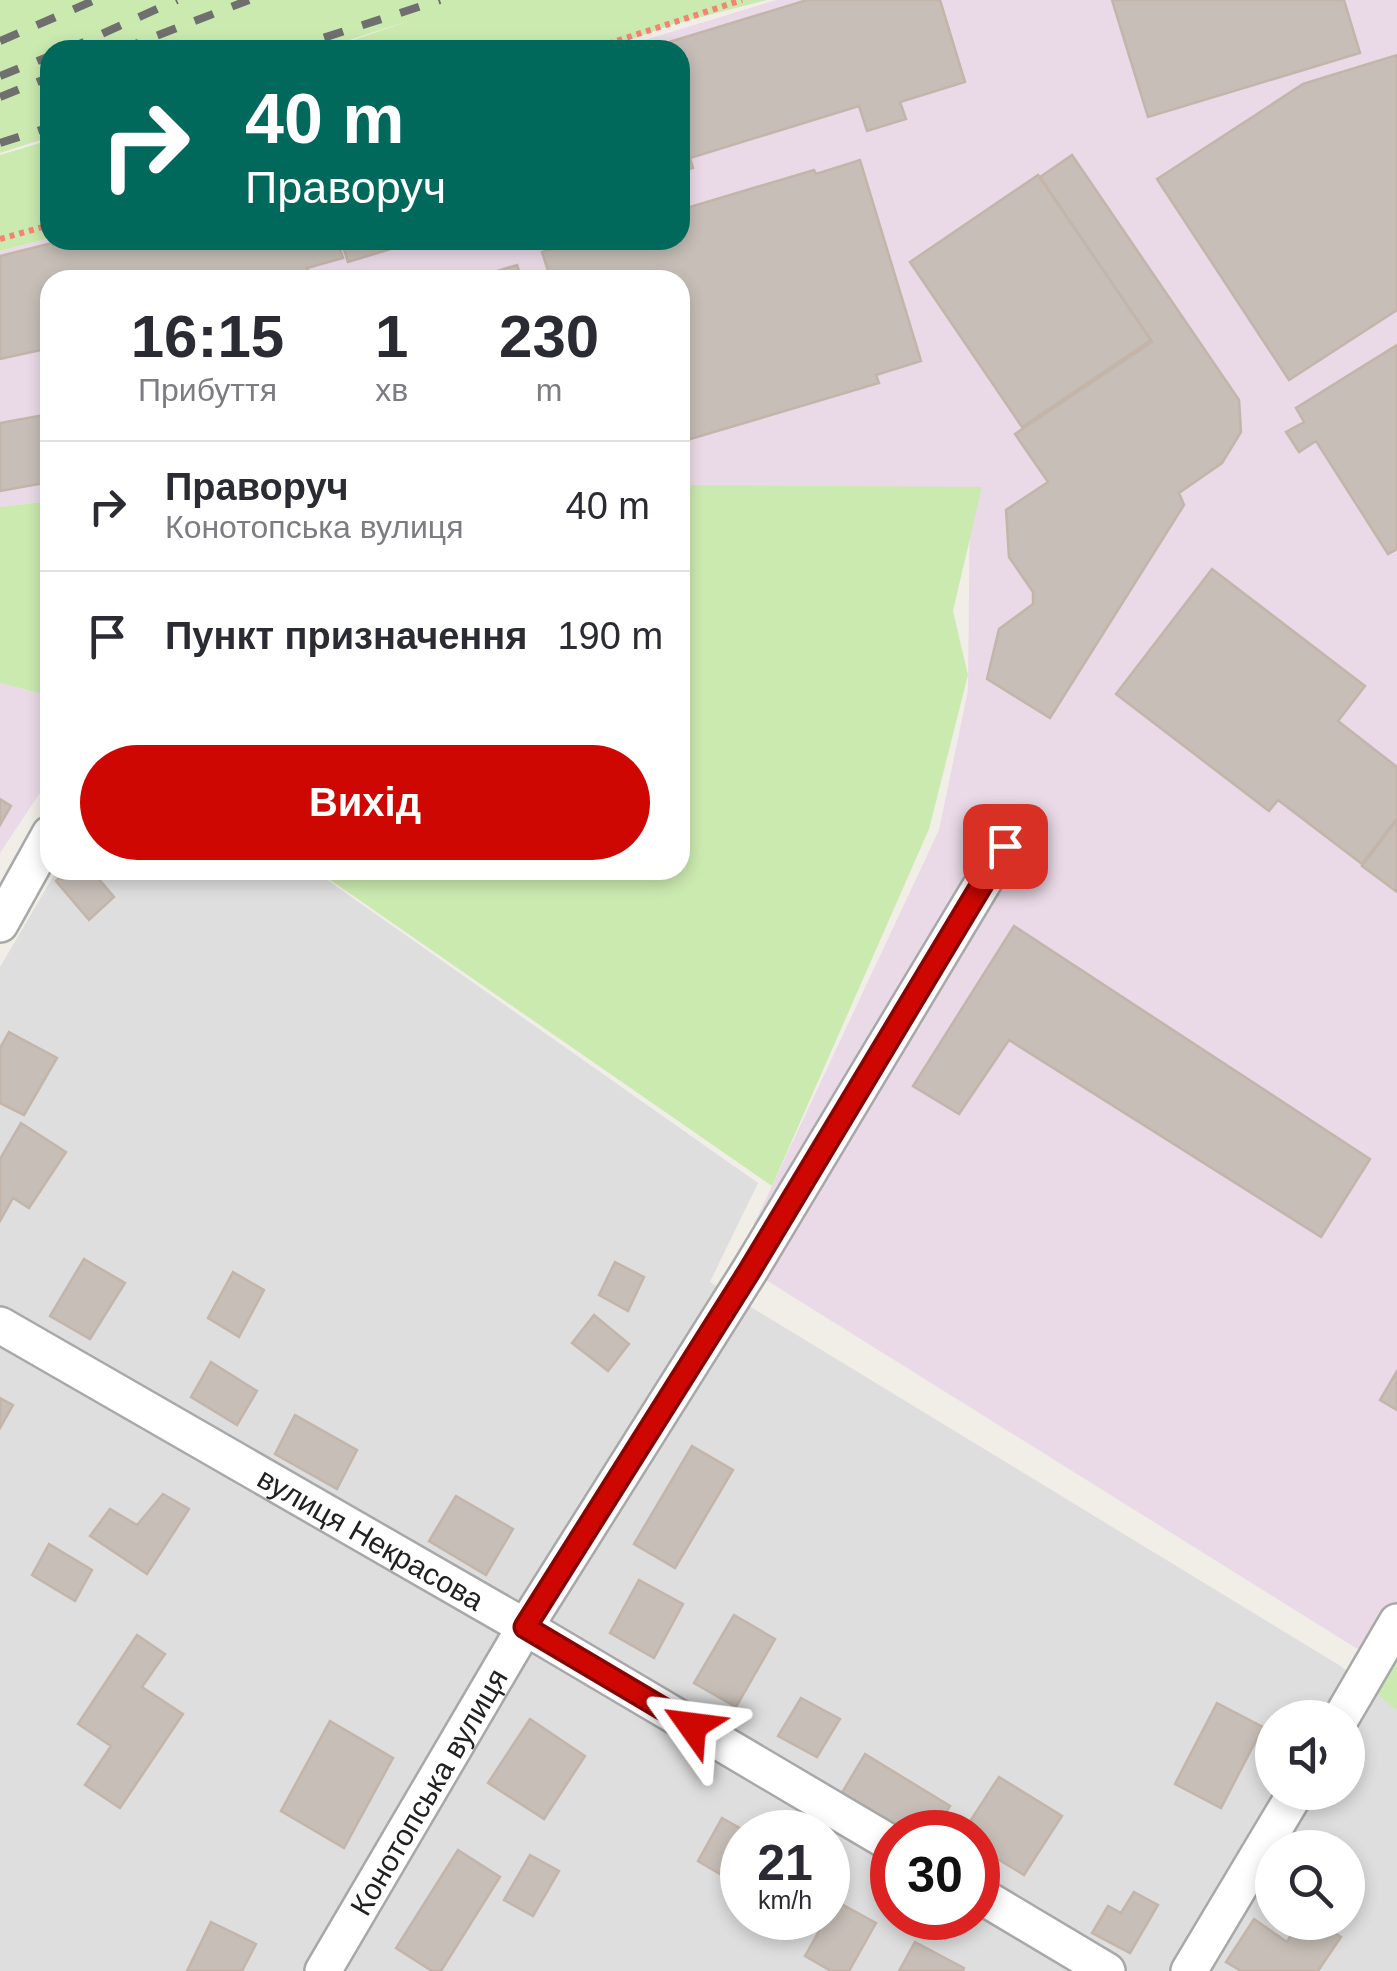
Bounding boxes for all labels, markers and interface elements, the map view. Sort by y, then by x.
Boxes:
icon: right [80,80,210,210]
text: 40 m [245,80,405,158]
text: Праворуч [245,162,446,213]
text: 16:15 [131,303,284,370]
text: 1 [375,303,408,370]
text: 230 [499,303,599,370]
text: Прибуття [138,372,277,408]
text: хв [375,372,408,408]
text: m [536,372,562,408]
text: Праворуч [165,466,349,508]
icon: right [80,479,135,534]
text: 40 m [566,485,650,527]
text: Конотопська вулиця [165,509,463,545]
icon: arrive [80,609,135,664]
text: Пункт призначення [165,615,527,657]
text: 190 m [557,615,663,657]
button: Вихід [80,745,650,860]
pin [963,804,1048,889]
icon: arrive [978,819,1033,874]
street label: вулиця Некрасова [252,1461,490,1616]
street label: Конотопська вулиця [343,1663,513,1921]
position arrow [640,1674,744,1778]
map controls [1255,1700,1365,1940]
button: sound [1255,1700,1365,1810]
speed limit sign: 30 [870,1810,1000,1940]
button: search [1255,1830,1365,1940]
text: 21 [757,1835,813,1891]
text: km/h [758,1886,812,1914]

